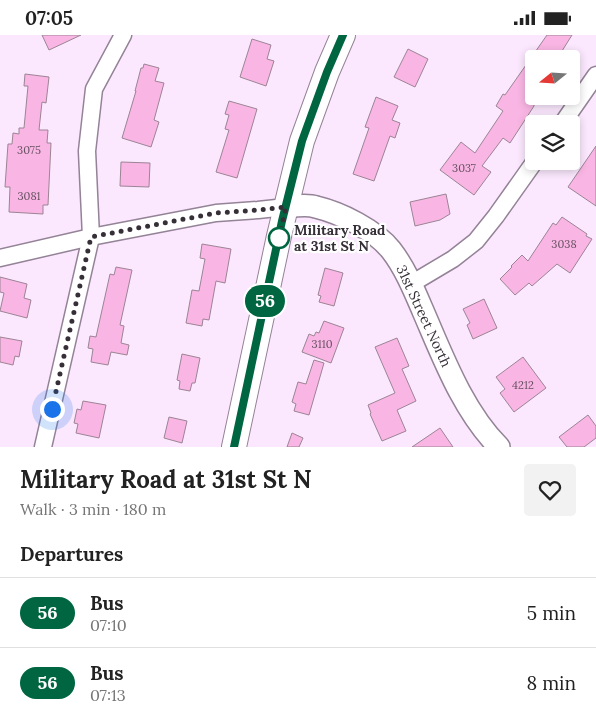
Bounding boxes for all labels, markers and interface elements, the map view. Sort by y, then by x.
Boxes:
text: 07:05 [25,6,73,30]
north arrow [525,50,580,105]
map controls [525,50,580,170]
button: layers [525,115,580,170]
house number: 3075 [17,143,41,157]
house number: 3037 [452,161,476,175]
house number: 3081 [17,189,41,203]
place label: Military Road at 31st St N [294,221,385,255]
marker: Military Road at 31st St N [268,227,290,249]
house number: 3038 [551,237,577,251]
street label: 31st Street North [392,262,456,370]
line badge: 56 [242,285,288,317]
text: 56 [255,289,275,312]
house number: 3110 [312,337,333,351]
house number: 4212 [512,378,534,392]
your location [40,397,65,422]
text: Military Road at 31st St N [20,464,312,495]
button: heart [524,464,576,516]
text: Walk · 3 min · 180 m [20,499,166,519]
text: Departures [20,542,123,566]
text: Bus [90,591,123,615]
text: 56 [37,601,58,624]
text: 5 min [527,601,576,625]
text: 07:10 [90,615,127,635]
text: Bus [90,661,123,685]
text: 56 [37,671,58,694]
text: 8 min [526,671,576,695]
text: 07:13 [90,685,126,705]

